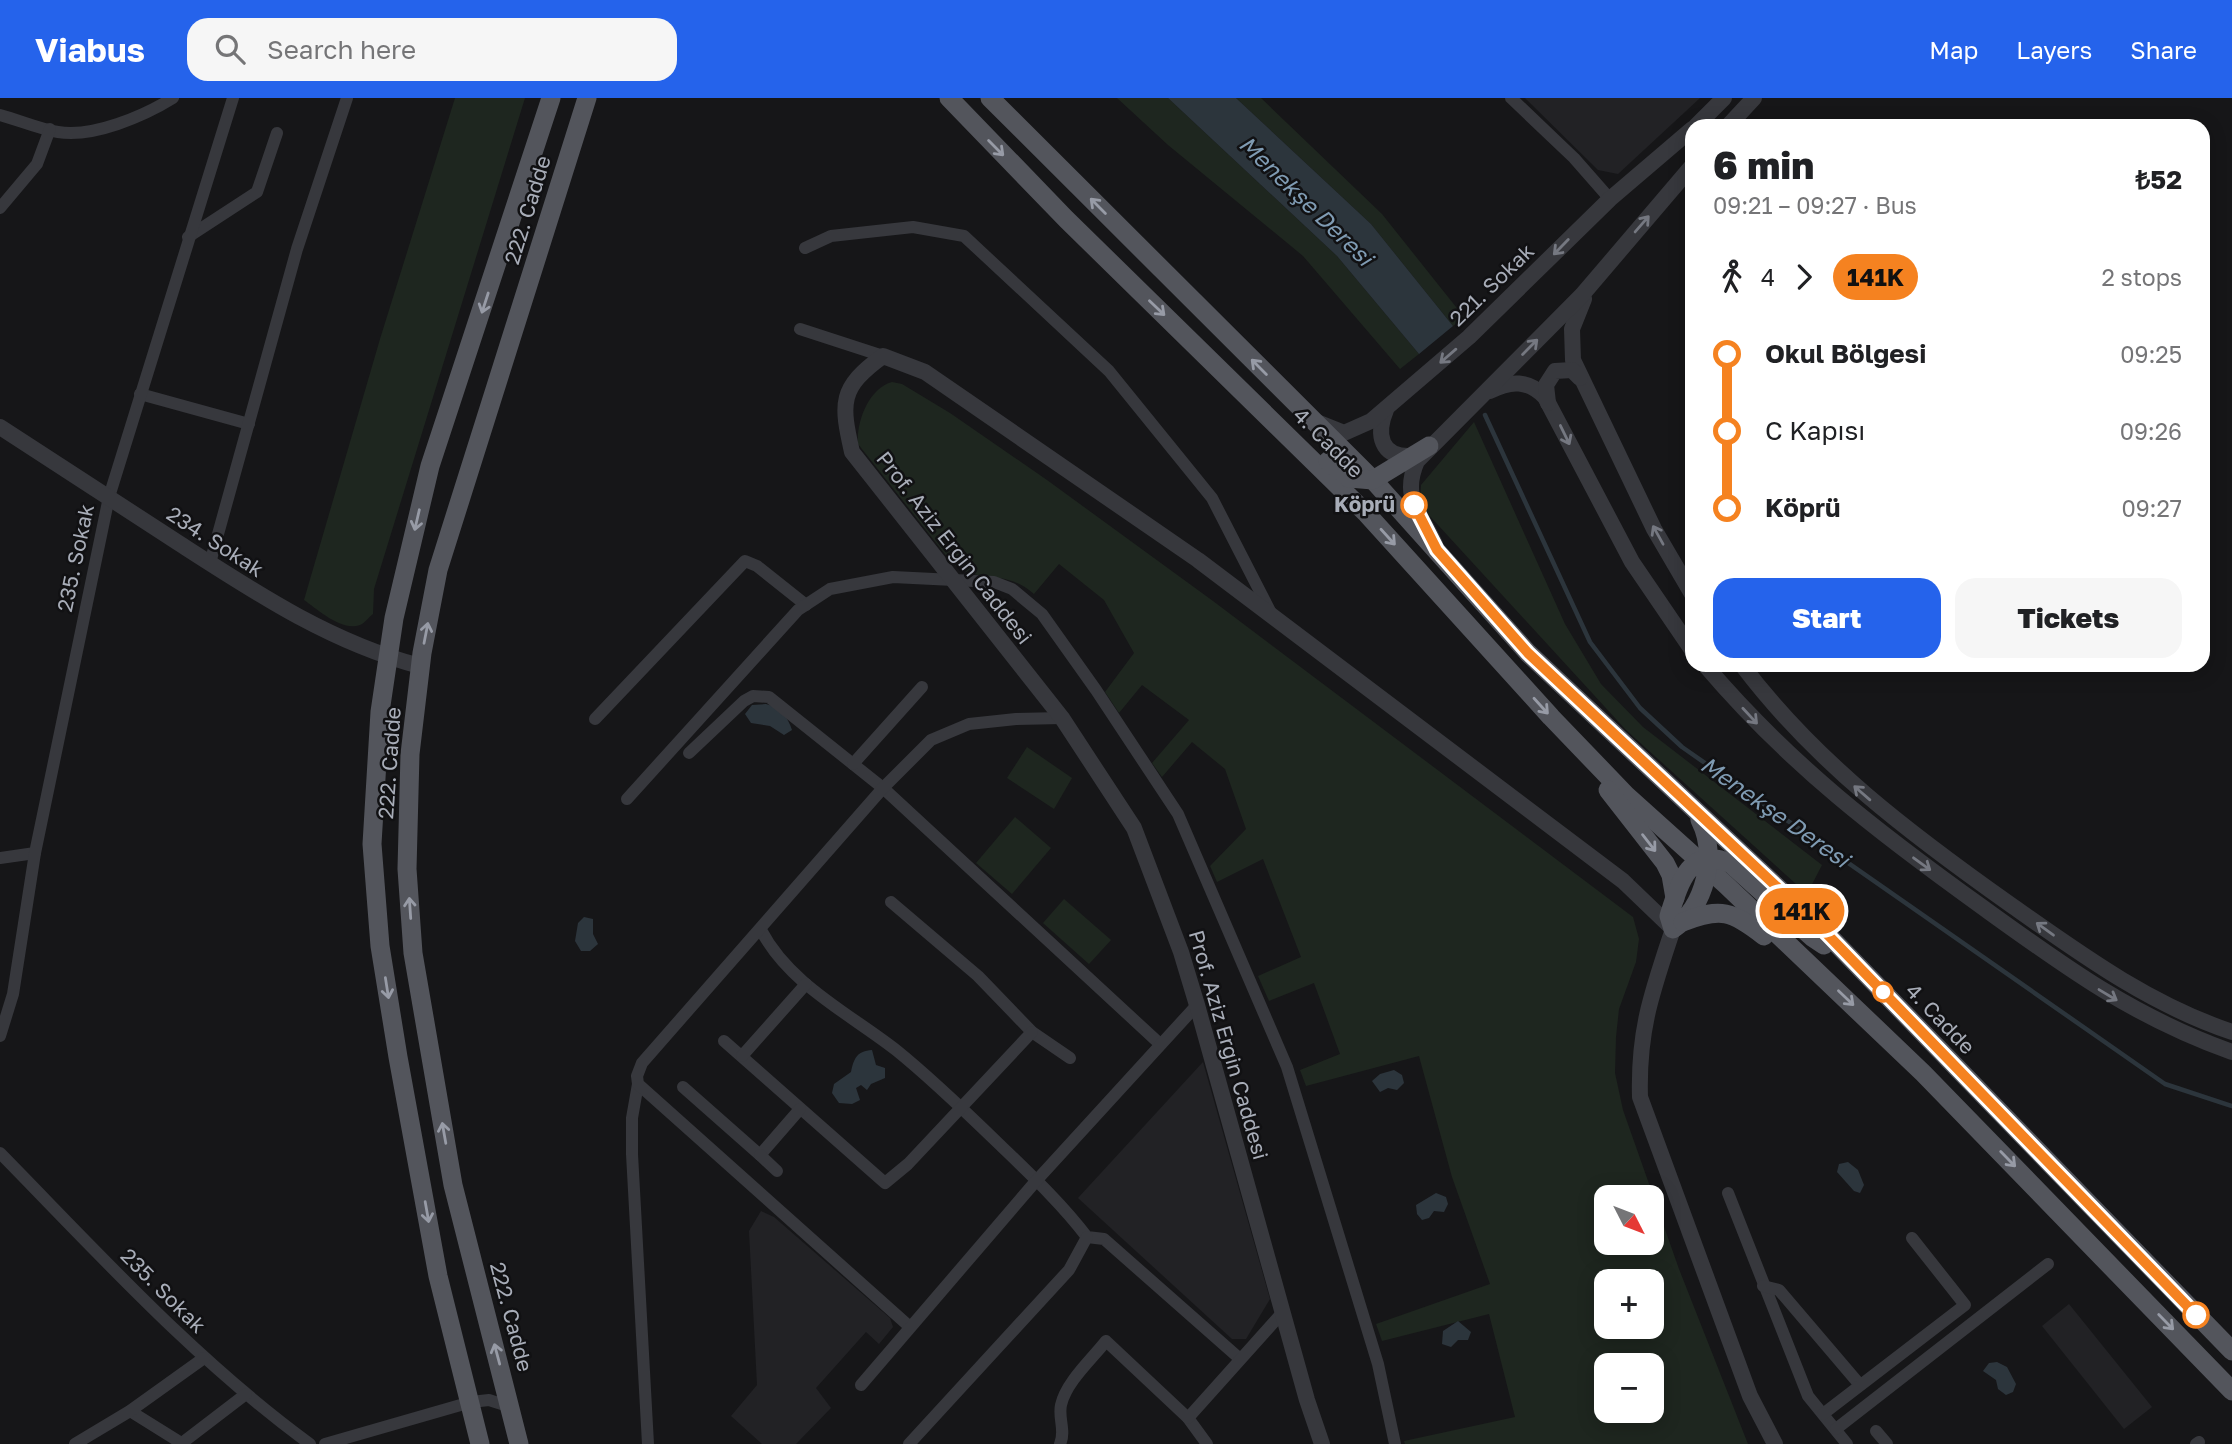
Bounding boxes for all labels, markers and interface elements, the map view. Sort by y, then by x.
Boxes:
search box [187,18,677,81]
text: Viabus [35,30,145,69]
icon: search [211,30,249,68]
text: Search here [267,34,416,65]
text: Map [1929,35,1978,64]
text: Layers [2016,35,2092,64]
text: Share [2130,35,2197,64]
water label: Menekşe Deresi [1234,130,1381,273]
one-way arrow [987,139,1004,156]
text: 6 min [1713,142,1814,187]
street label: 222. Cadde [498,152,556,267]
text: ₺52 [2135,164,2182,195]
text: 09:21 – 09:27 · Bus [1713,191,1917,219]
one-way arrow [1089,198,1106,215]
one-way arrow [1634,216,1650,234]
street label: 221. Sokak [1444,237,1539,331]
one-way arrow [1553,238,1570,255]
icon: walk [1713,258,1751,296]
icon: forward [1785,258,1823,296]
text: 141K [1847,262,1904,291]
text: 4 [1761,263,1775,291]
text: 2 stops [2101,263,2182,291]
one-way arrow [478,292,491,314]
one-way arrow [1148,300,1165,317]
text: Okul Bölgesi [1765,338,1926,369]
one-way arrow [1521,339,1538,356]
text: 09:25 [2120,340,2182,368]
one-way arrow [1439,348,1457,364]
one-way arrow [1251,358,1268,375]
street label: 4. Cadde [1288,402,1369,483]
text: C Kapısı [1765,415,1865,446]
text: 09:26 [2120,417,2182,445]
one-way arrow [1559,424,1573,445]
street label: Prof. Aziz Ergin Caddesi [871,446,1038,649]
place label: Köprü [1334,491,1395,517]
marker: Köprü [1401,492,1427,518]
text: Köprü [1765,492,1841,523]
text: 09:27 [2121,494,2182,522]
street label: 234. Sokak [162,500,269,582]
street label: 235. Sokak [51,501,99,614]
one-way arrow [410,508,424,531]
one-way arrow [1651,525,1664,546]
one-way arrow [1380,528,1397,545]
button: Start [1713,578,1941,658]
button: Tickets [1955,578,2182,658]
one-way arrow [419,622,433,645]
one-way arrow [1533,697,1549,715]
street label: 222. Cadde [372,706,406,820]
one-way arrow [1742,707,1758,725]
water label: Menekşe Deresi [1696,750,1857,874]
one-way arrow [1853,785,1871,801]
one-way arrow [1642,834,1657,852]
one-way arrow [1912,857,1931,872]
line badge: 141K [1753,888,1851,934]
text: 141K [1773,896,1831,925]
one-way arrow [403,897,416,920]
one-way arrow [2036,922,2055,936]
street label: Prof. Aziz Ergin Caddesi [1184,927,1274,1162]
one-way arrow [381,976,394,999]
street label: 4. Cadde [1901,977,1981,1059]
unlabelled marker [1873,982,1893,1002]
one-way arrow [2098,988,2118,1002]
one-way arrow [1838,990,1855,1007]
one-way arrow [437,1122,450,1145]
one-way arrow [1999,1150,2016,1167]
north arrow [1594,1185,1664,1255]
map controls [1594,1185,1664,1423]
one-way arrow [420,1200,434,1223]
street label: 235. Sokak [116,1242,212,1338]
street label: 222. Cadde [485,1259,539,1374]
button: + [1594,1269,1664,1339]
unlabelled marker [2183,1302,2209,1328]
one-way arrow [2158,1313,2175,1330]
one-way arrow [490,1343,503,1366]
button: − [1594,1353,1664,1423]

